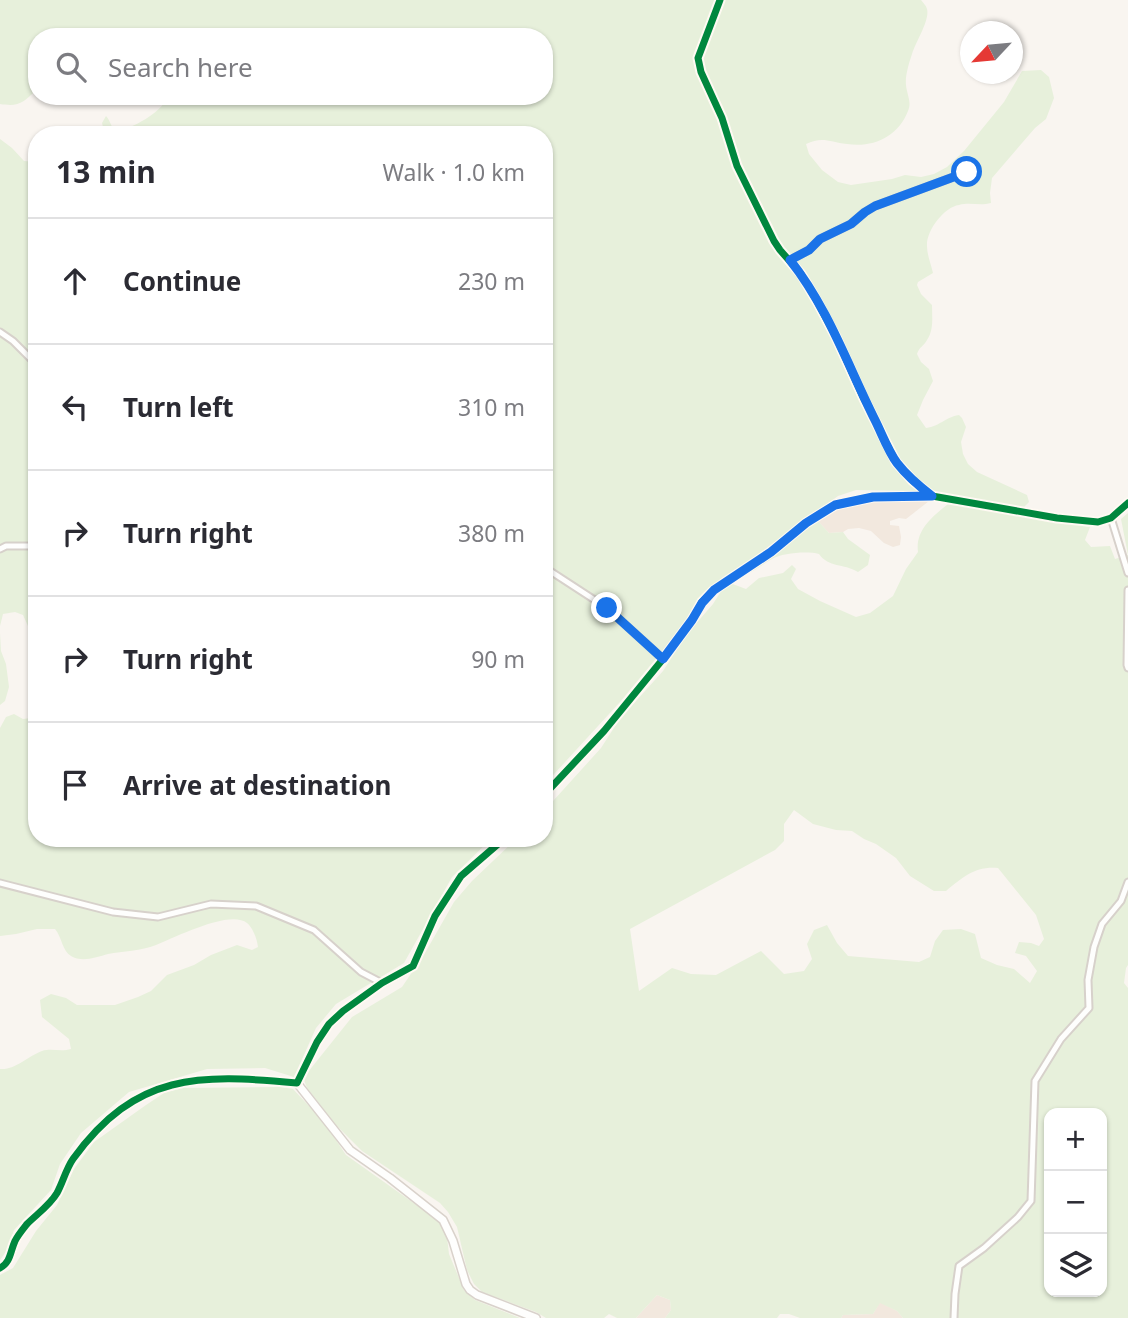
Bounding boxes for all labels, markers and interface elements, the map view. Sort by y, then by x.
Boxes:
north arrow [960,21,1023,84]
search box [28,28,553,105]
icon: search [52,48,90,86]
text: Search here [108,49,253,85]
text: 13 min [56,151,156,192]
text: Walk · 1.0 km [383,156,525,188]
route start [951,156,982,187]
icon: ahead [56,262,94,300]
text: Continue [123,263,241,299]
text: 230 m [458,265,525,297]
icon: left [56,388,94,426]
text: Turn left [123,389,234,425]
text: 310 m [458,391,525,423]
icon: right [56,514,94,552]
text: Turn right [123,515,253,551]
text: 380 m [458,517,525,549]
route end [591,592,622,623]
icon: right [56,640,94,678]
text: Turn right [123,641,253,677]
text: 90 m [471,643,525,675]
icon: arrive [56,766,94,804]
text: Arrive at destination [123,767,392,803]
map controls [1044,1108,1107,1297]
button: + [1044,1108,1107,1171]
button: − [1044,1171,1107,1234]
button: layers [1044,1234,1107,1297]

